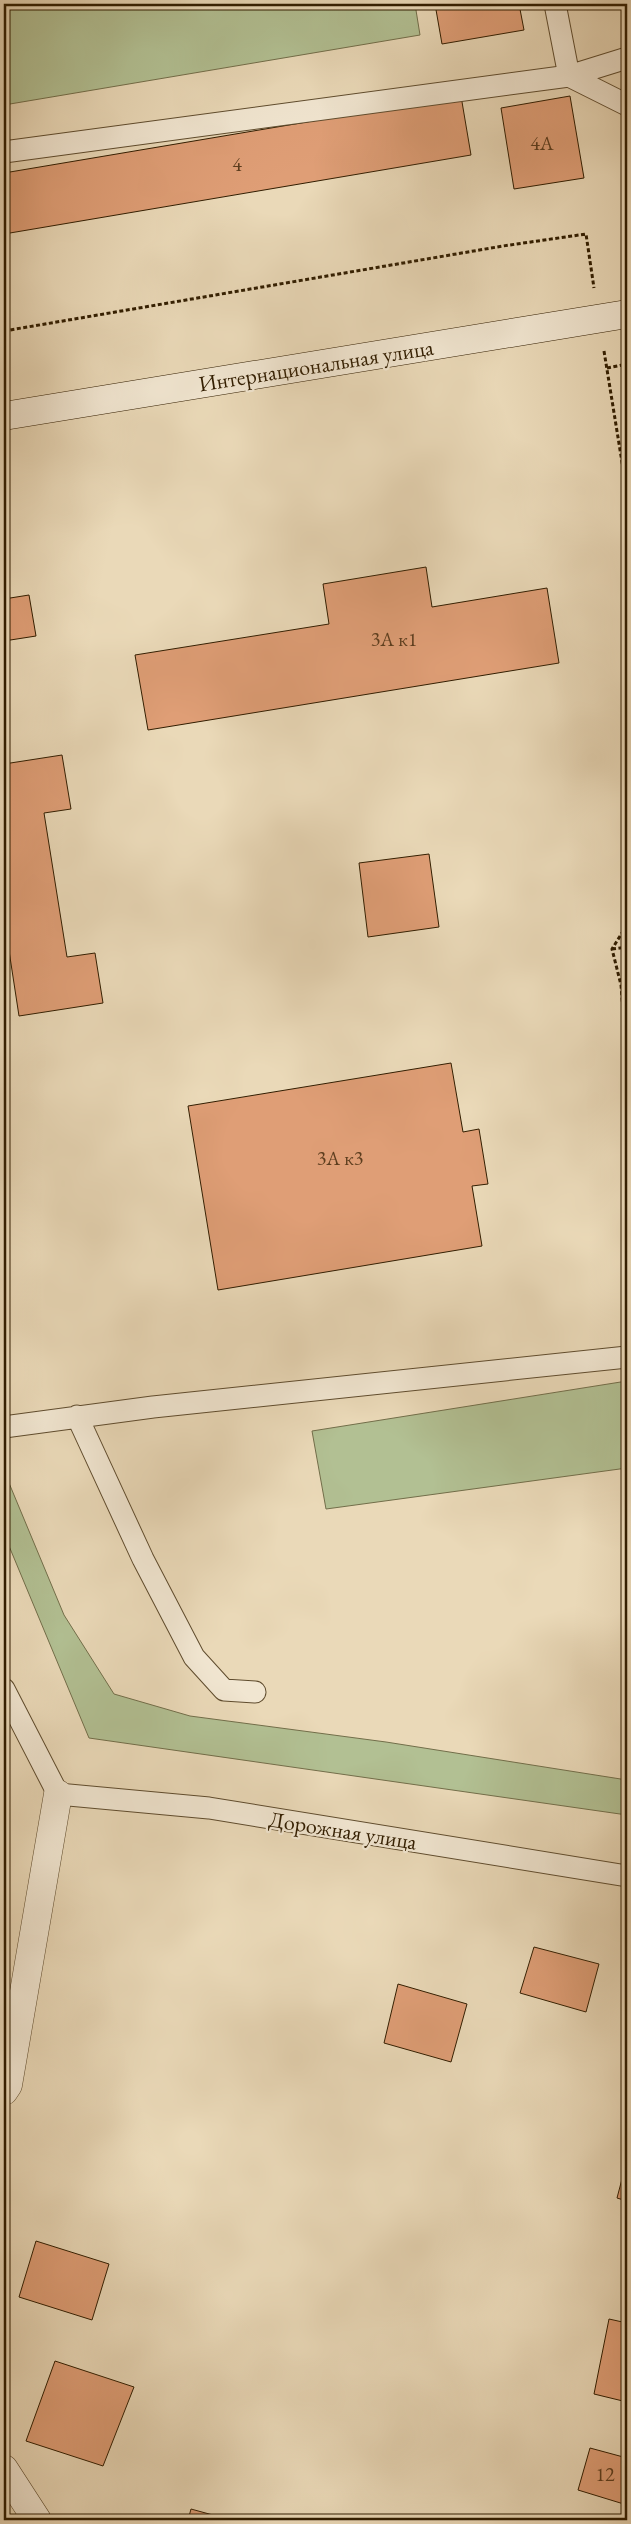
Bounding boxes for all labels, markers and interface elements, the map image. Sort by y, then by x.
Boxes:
house number: 4А [530,130,554,156]
house number: 4 [232,151,242,177]
street label: Интернациональная улица [197,333,436,398]
house number: 3А к1 [371,626,417,652]
house number: 3А к3 [317,1145,363,1171]
street label: Дорожная улица [267,1804,419,1857]
house number: 12 [595,2461,615,2487]

